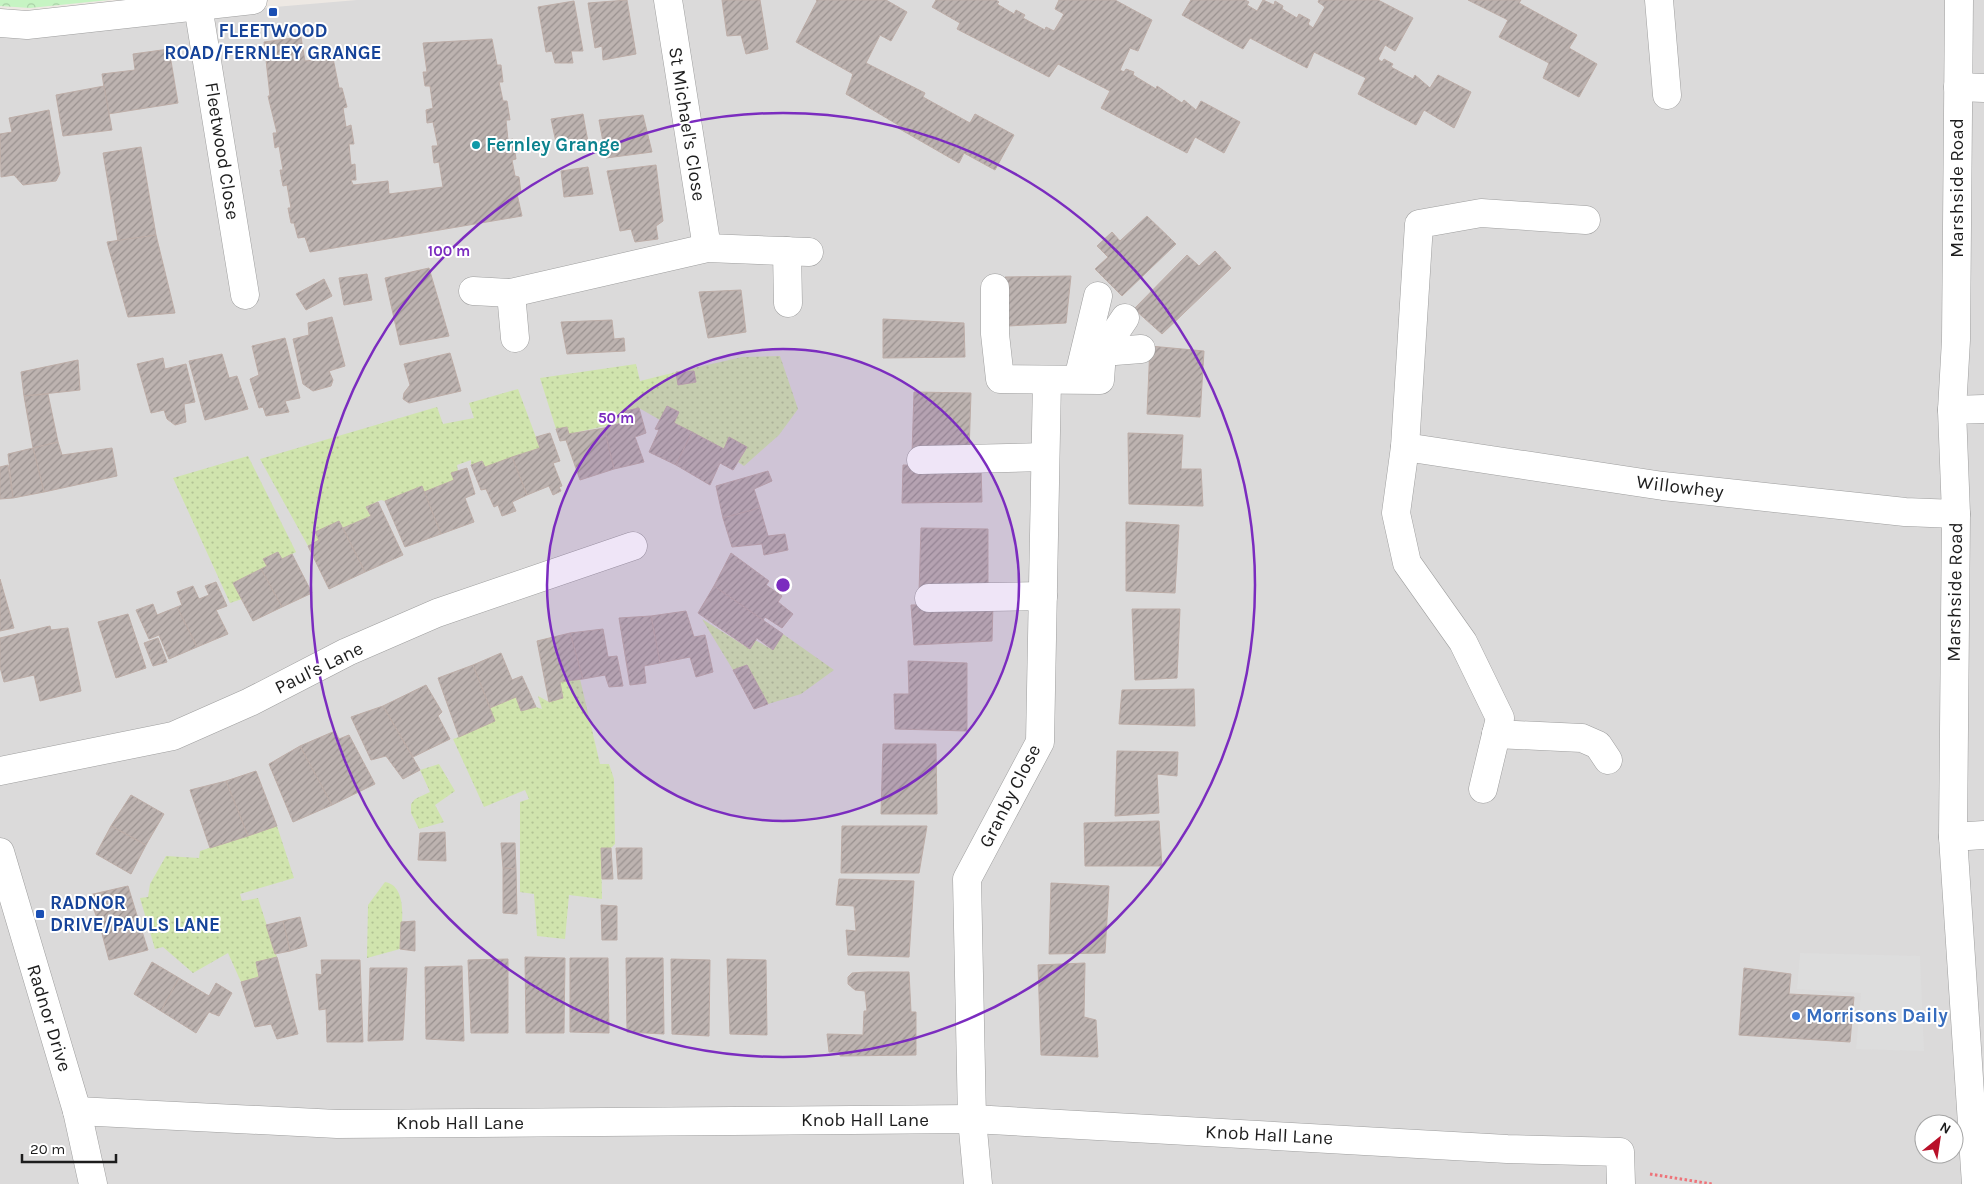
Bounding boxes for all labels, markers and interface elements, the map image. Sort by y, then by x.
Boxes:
marker: FLEETWOOD ROAD/FERNLEY GRANGE [267,6,279,18]
place label: FLEETWOOD ROAD/FERNLEY GRANGE [164,20,382,64]
street label: St Michael's Close [664,45,710,203]
street label: Fleetwood Close [200,80,244,222]
street label: Marshside Road [1946,118,1968,258]
place label: Fernley Grange [486,134,620,156]
marker: Fernley Grange [470,139,482,151]
text: 100 m [428,242,470,260]
text: 50 m [598,409,634,427]
street label: Willowhey [1635,471,1725,503]
street label: Marshside Road [1943,522,1967,662]
centre of rings [774,576,792,594]
street label: Paul's Lane [271,637,367,699]
street label: Granby Close [975,741,1045,851]
place label: RADNOR DRIVE/PAULS LANE [50,892,220,936]
marker: RADNOR DRIVE/PAULS LANE [34,908,46,920]
street label: Radnor Drive [22,962,76,1074]
place label: Morrisons Daily [1806,1005,1948,1027]
marker: Morrisons Daily [1790,1010,1802,1022]
street label: Knob Hall Lane [801,1109,929,1131]
street label: Knob Hall Lane [396,1112,524,1134]
north arrow [1914,1114,1964,1164]
text: N [1937,1118,1954,1138]
street label: Knob Hall Lane [1204,1121,1334,1149]
scale bar [22,1132,116,1164]
text: 20 m [30,1140,65,1158]

